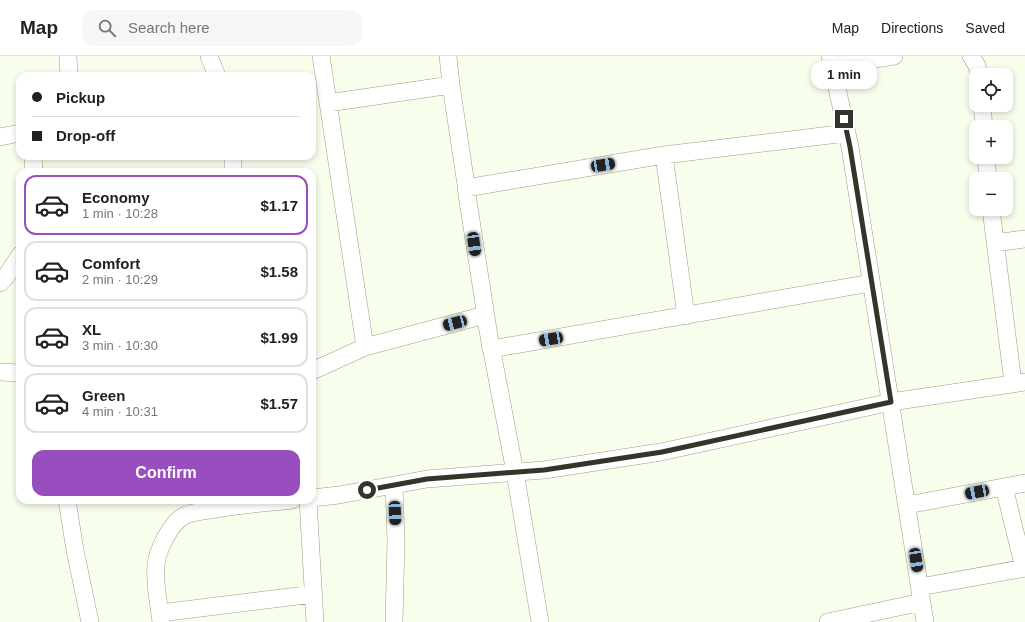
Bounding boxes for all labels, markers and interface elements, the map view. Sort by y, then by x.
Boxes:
search box [82,10,362,46]
text: Map [20,17,58,38]
icon: search [96,17,118,39]
text: Search here [128,19,210,36]
text: Map [832,20,859,36]
text: Directions [881,20,943,36]
text: Saved [965,20,1005,36]
callout: 1 min [811,61,877,89]
text: 1 min [827,67,861,82]
map controls [969,68,1013,216]
button: locate [969,68,1013,112]
text: Pickup [56,89,105,106]
route end [835,110,853,128]
button: + [969,120,1013,164]
text: Drop-off [56,127,115,144]
car [590,157,616,173]
button: − [969,172,1013,216]
icon: car [34,187,70,223]
text: Economy [82,189,150,206]
text: $1.17 [260,197,298,214]
text: 1 min · 10:28 [82,206,158,221]
car [466,231,482,257]
icon: car [34,253,70,289]
text: Comfort [82,255,140,272]
text: $1.58 [260,263,298,280]
text: 2 min · 10:29 [82,272,158,287]
car [442,314,468,332]
icon: car [34,319,70,355]
text: XL [82,321,101,338]
text: $1.99 [260,329,298,346]
car [538,331,564,347]
text: 3 min · 10:30 [82,338,158,353]
icon: car [34,385,70,421]
text: Green [82,387,125,404]
text: $1.57 [260,395,298,412]
text: 4 min · 10:31 [82,404,158,419]
button: Confirm [32,450,300,496]
route start [358,481,376,499]
car [964,484,990,500]
car [389,501,401,525]
car [908,547,924,573]

